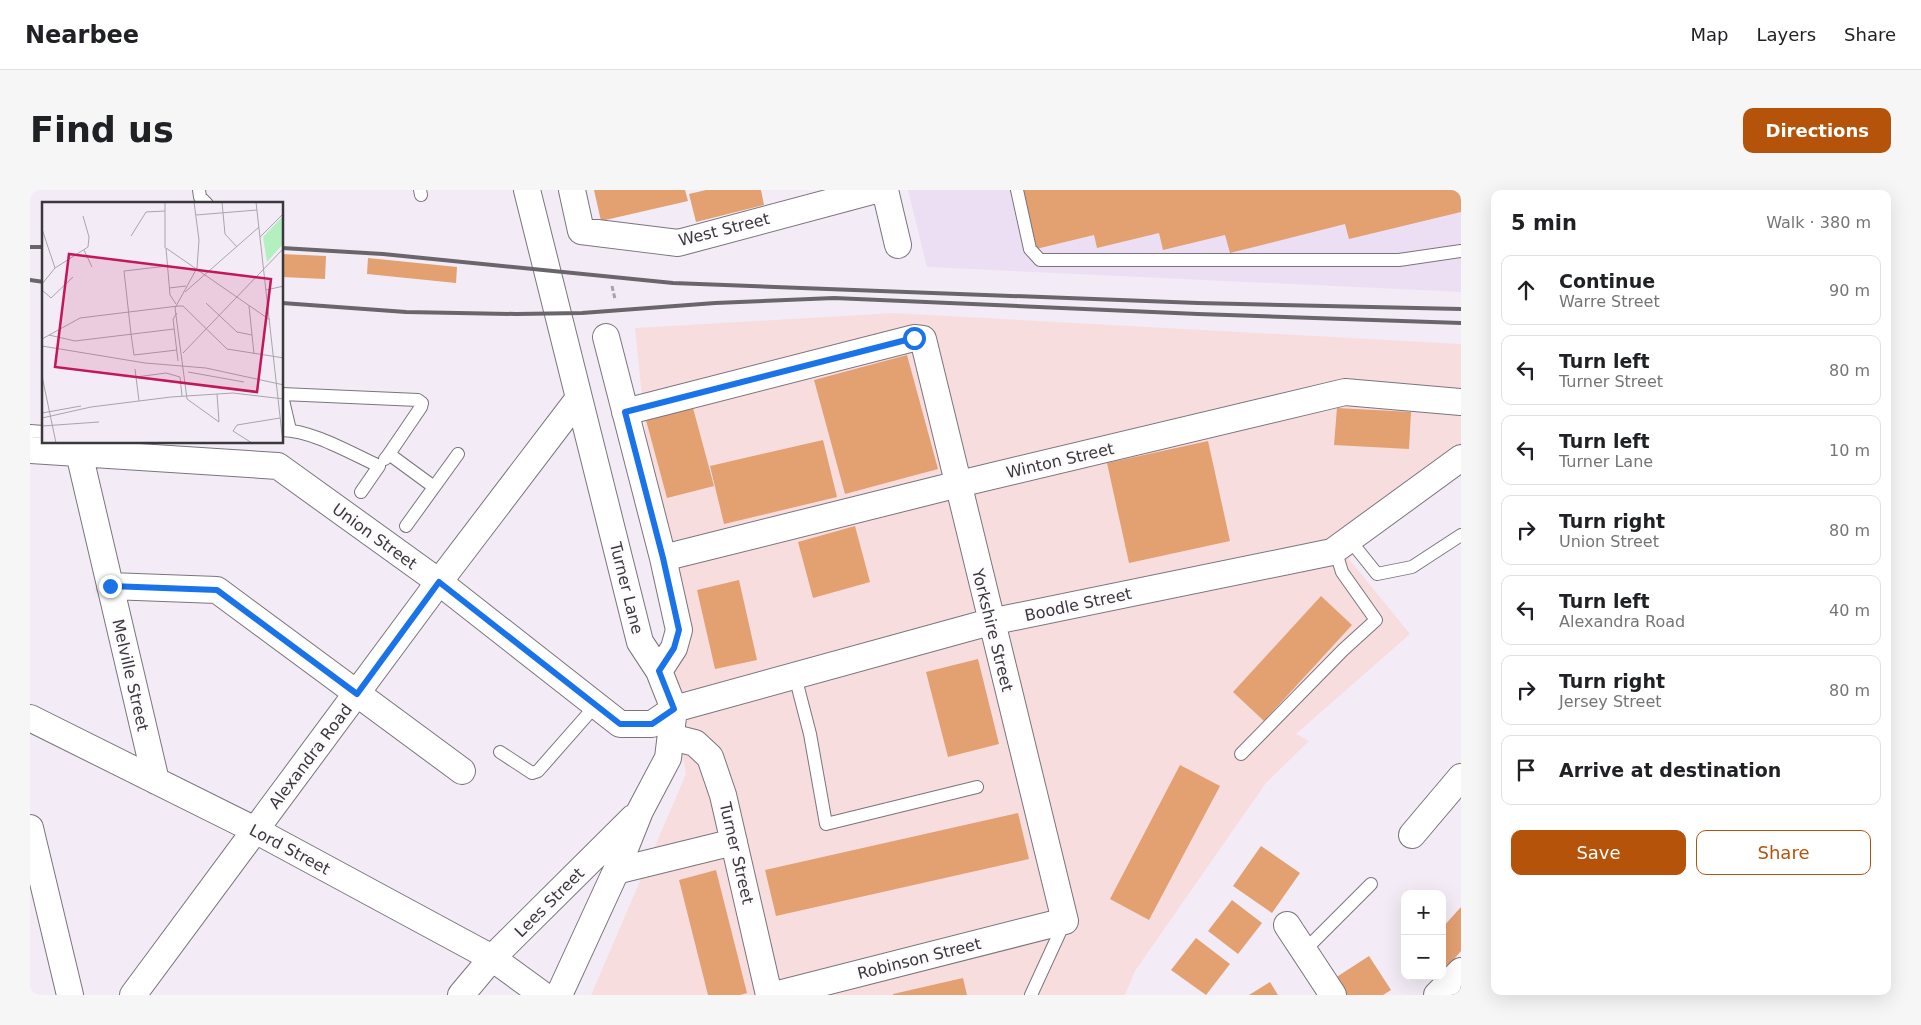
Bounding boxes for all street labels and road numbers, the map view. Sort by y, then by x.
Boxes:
street label: West Street [677,209,772,250]
street label: Winton Street [1004,439,1116,482]
street label: Union Street [329,499,421,573]
street label: Turner Lane [606,539,647,636]
street label: Yorkshire Street [968,566,1017,694]
street label: Boodle Street [1023,584,1133,625]
street label: Melville Street [108,617,153,733]
street label: Alexandra Road [265,700,356,812]
street label: Turner Street [715,799,757,906]
street label: Lord Street [246,820,333,879]
street label: Lees Street [511,864,588,941]
street label: Robinson Street [855,934,983,983]

